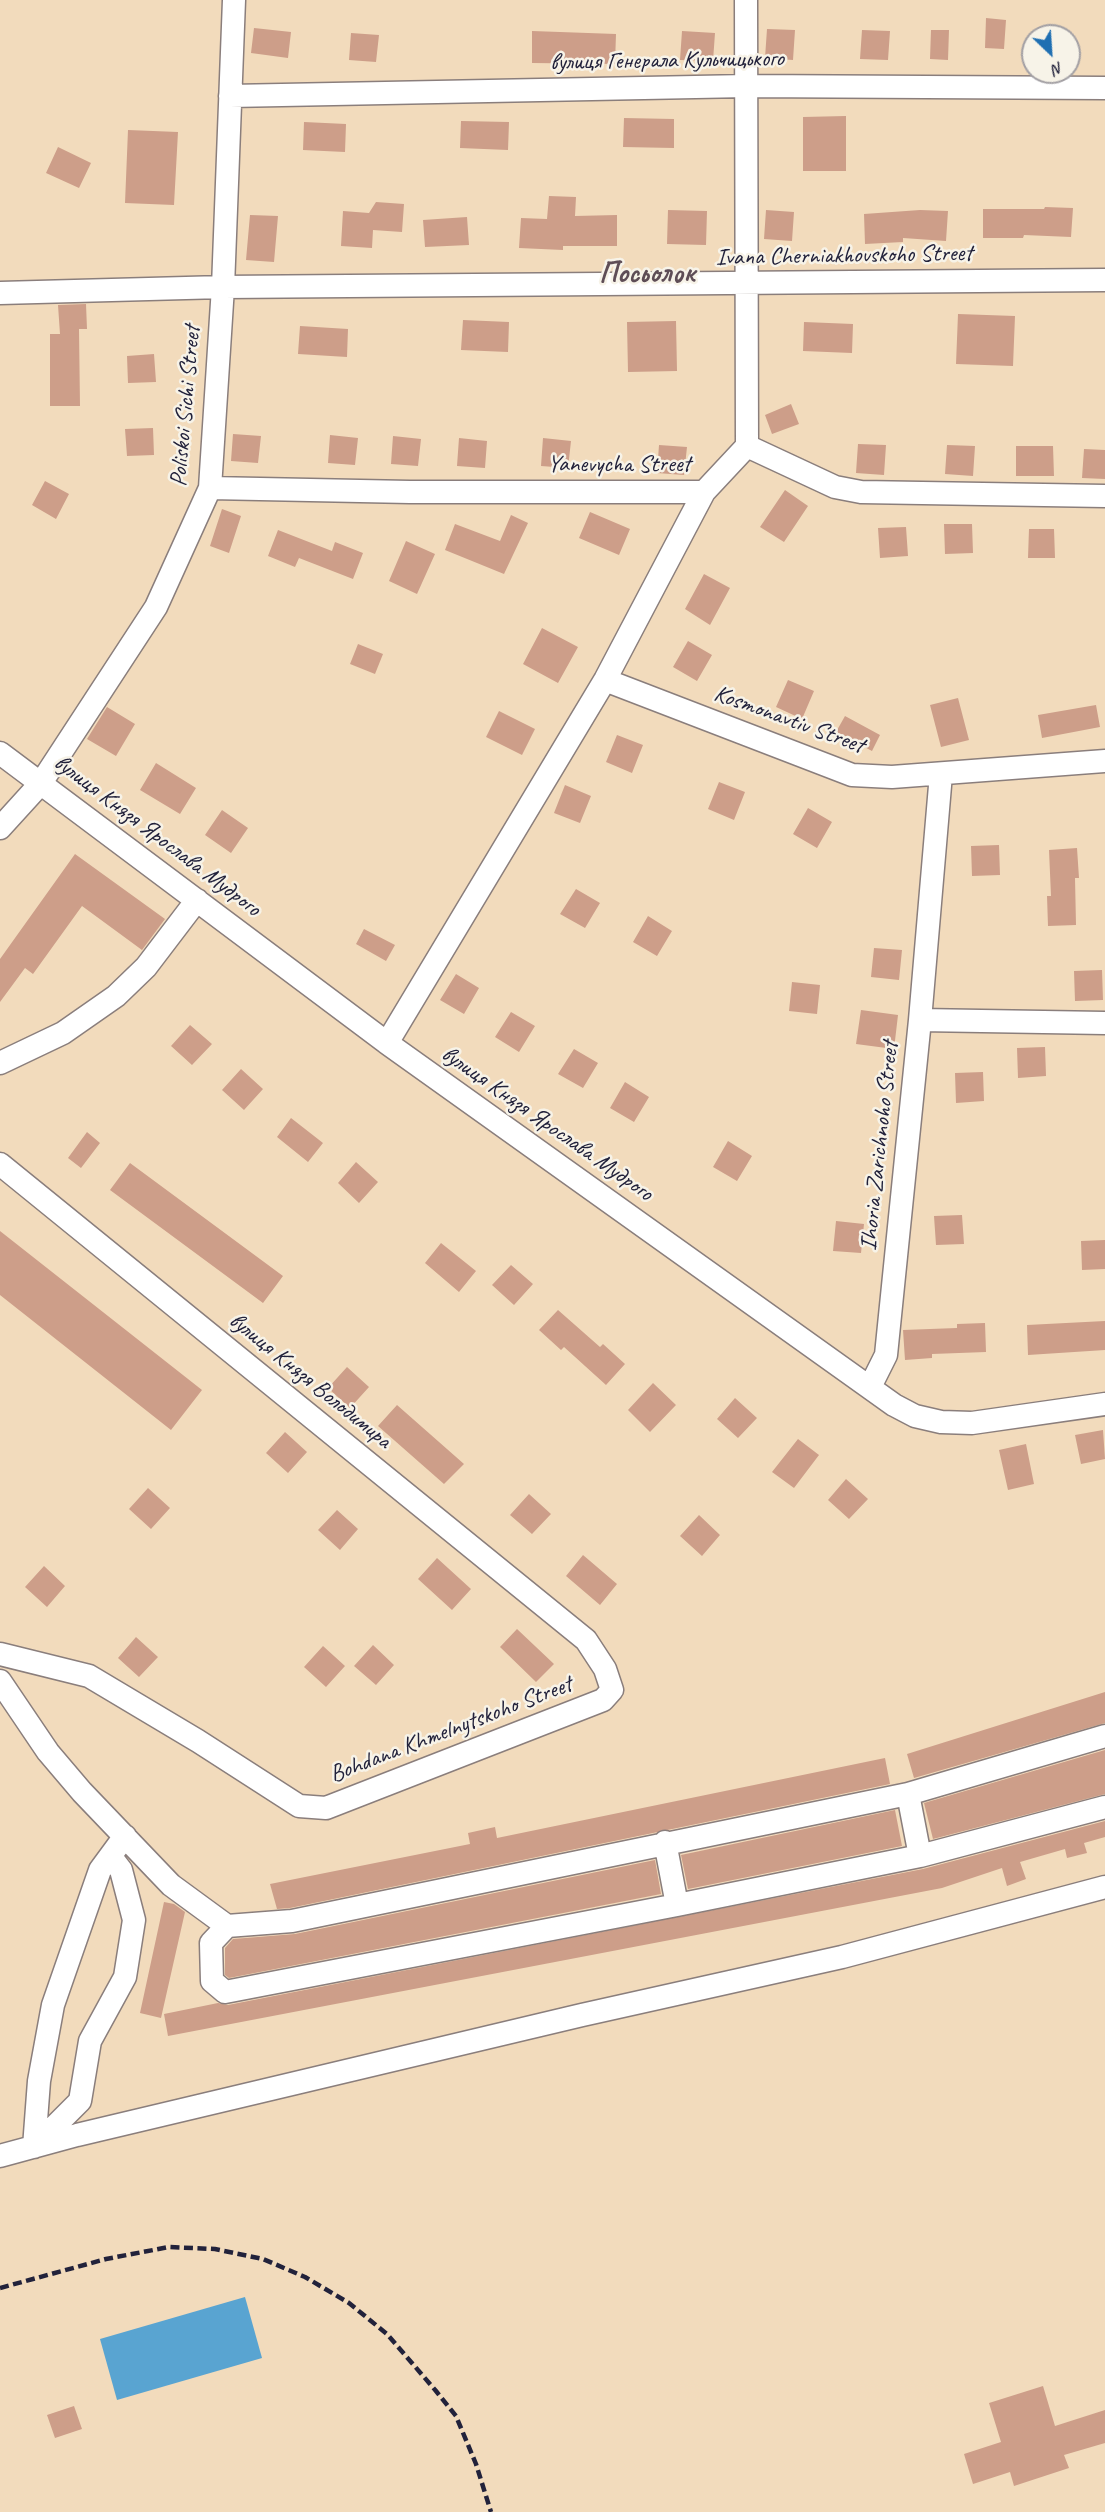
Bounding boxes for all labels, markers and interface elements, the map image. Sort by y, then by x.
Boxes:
north arrow [1021,24,1081,84]
street label: вулиця Генерала Кульчицького [550,45,784,77]
text: N [1049,57,1066,80]
street label: Ivana Cherniakhovskoho Street [716,239,972,273]
district label: Посьолок [599,256,695,292]
street label: Poliskoi Sichi Street [165,324,207,488]
street label: Yanevycha Street [548,451,690,479]
street label: Kosmonavtiv Street [710,680,868,760]
street label: вулиця Князя Ярослава Мудрого [48,749,266,923]
street label: вулиця Князя Ярослава Мудрого [436,1040,658,1208]
street label: Ihoria Zarichnoho Street [855,1040,905,1252]
street label: вулиця Князя Володимира [223,1307,397,1455]
street label: Bohdana Khmelnytskoho Street [326,1670,576,1790]

